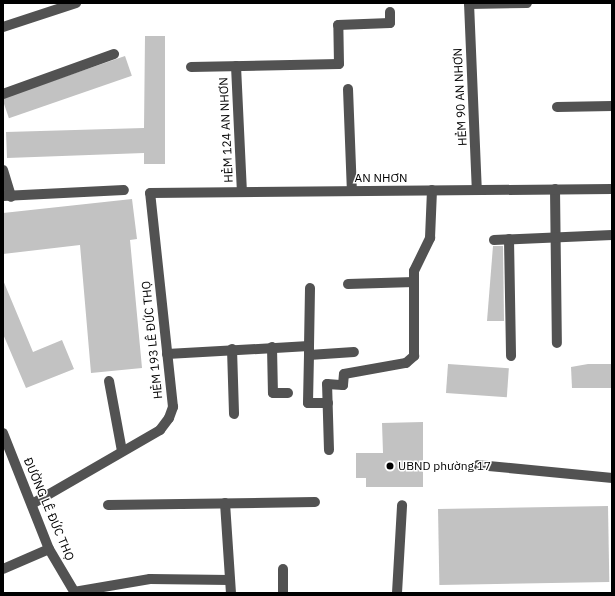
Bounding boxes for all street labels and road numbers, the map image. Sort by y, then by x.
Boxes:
street label: HẺM 90 AN NHƠN [450,48,470,146]
street label: HẺM 124 AN NHƠN [216,77,236,183]
street label: AN NHƠN [355,171,407,185]
street label: HẺM 193 LÊ ĐỨC THỌ [139,280,165,400]
street label: ĐƯỜNG LÊ ĐỨC THỌ [21,455,77,563]

